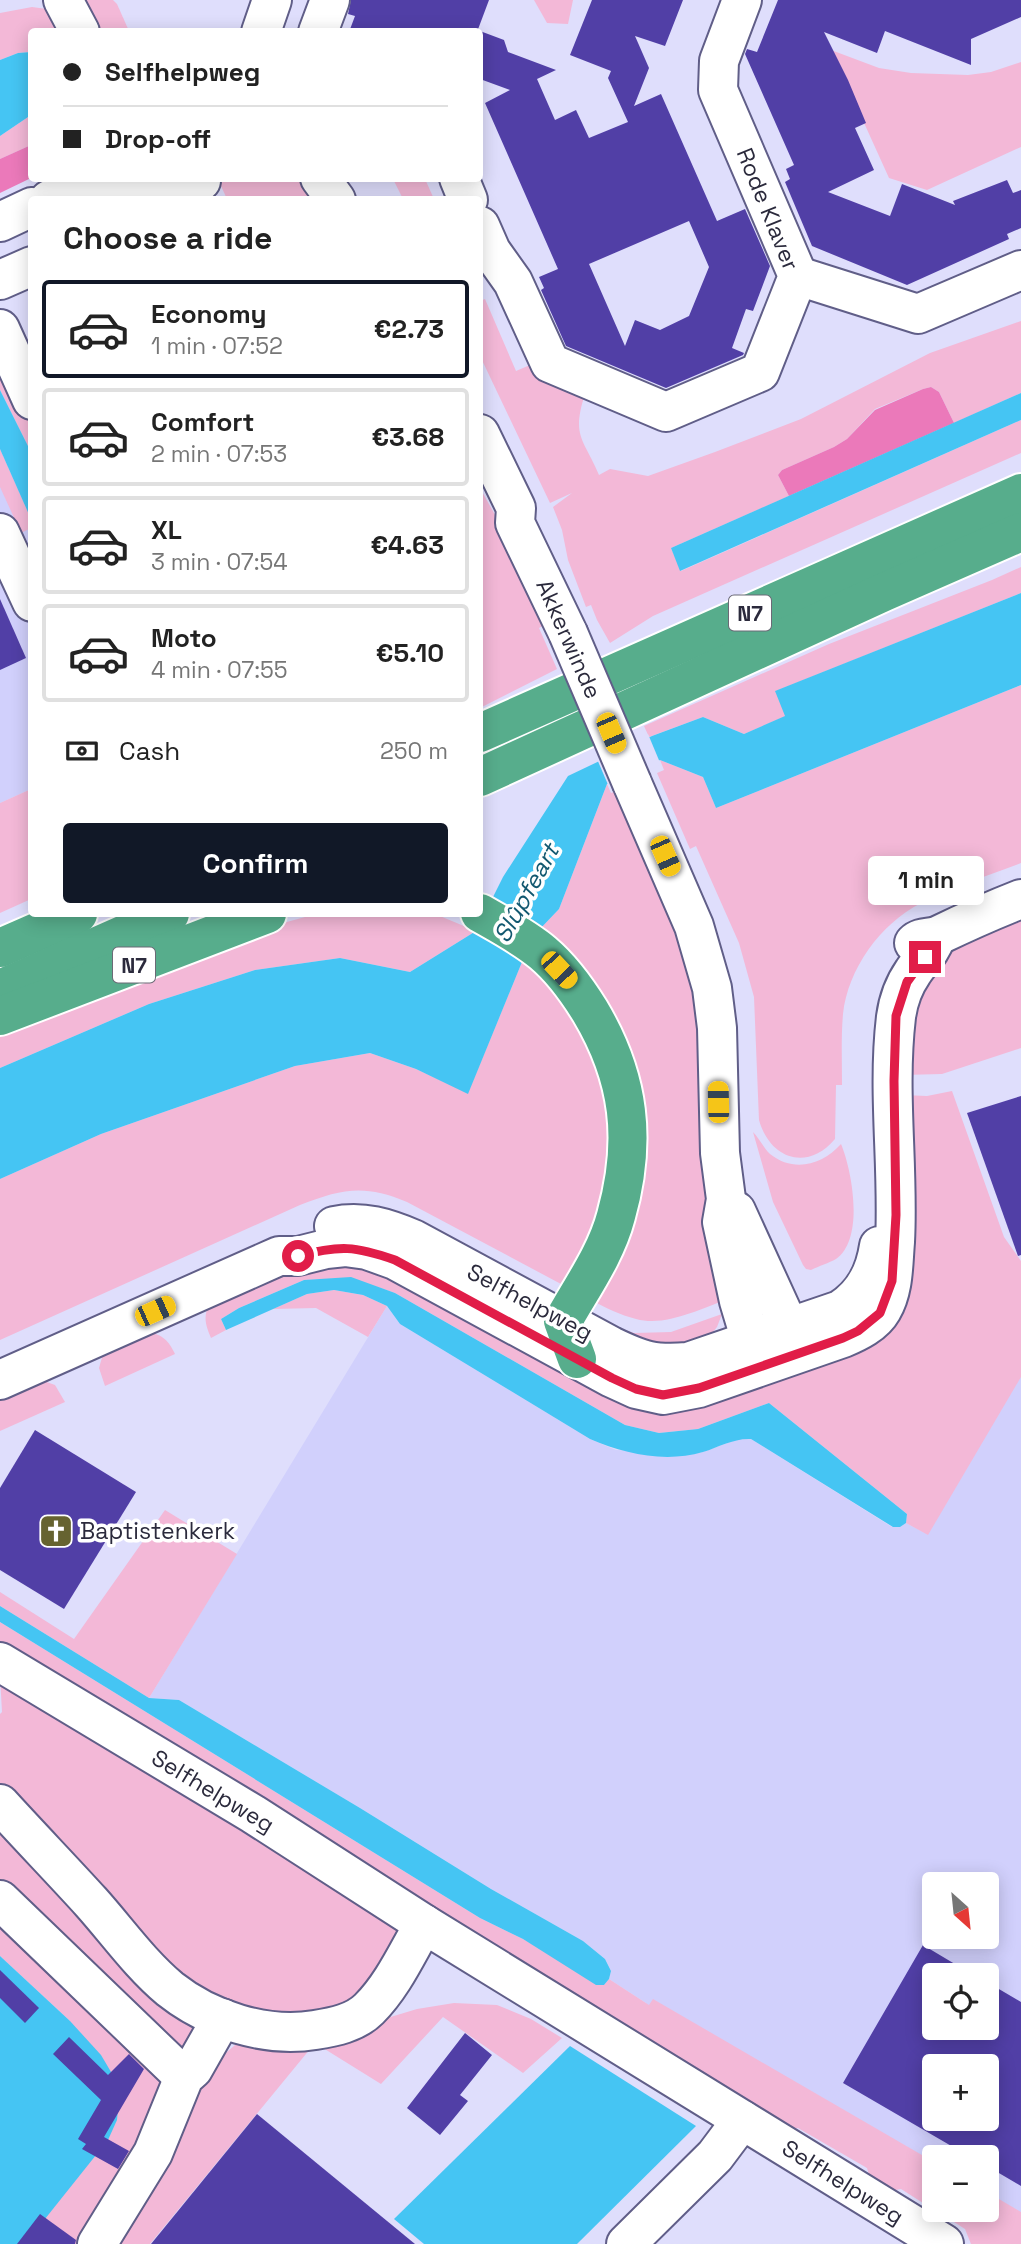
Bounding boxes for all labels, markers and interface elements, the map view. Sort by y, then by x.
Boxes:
text: Selfhelpweg [105,55,260,89]
text: Drop-off [105,122,211,156]
street label: Rode Klaver [730,143,806,275]
text: Choose a ride [63,218,273,258]
text: Economy [151,297,267,331]
icon: car [67,298,130,361]
text: €2.73 [374,312,444,346]
text: 1 min · 07:52 [151,331,283,361]
text: Comfort [151,405,254,439]
icon: car [67,406,130,469]
text: €3.68 [371,420,444,454]
text: 2 min · 07:53 [151,439,287,469]
text: XL [151,513,182,547]
icon: car [67,514,130,577]
text: €4.63 [370,528,444,562]
text: 3 min · 07:54 [151,547,288,577]
street label: Akkerwinde [529,575,609,703]
road number: N7 [729,596,771,630]
text: Moto [151,621,217,655]
icon: car [67,622,130,685]
text: €5.10 [376,636,444,670]
text: 4 min · 07:55 [151,655,288,685]
car [594,710,629,756]
icon: cash [63,732,101,770]
text: Cash [119,734,180,768]
text: 250 m [380,736,448,766]
button: Confirm [63,823,448,903]
car [647,833,684,879]
water label: Slûpfeart [486,836,567,948]
callout: 1 min [867,856,983,904]
text: 1 min [898,865,954,895]
route end [909,941,941,973]
car [537,947,582,993]
road number: N7 [113,948,155,982]
car [708,1081,729,1123]
route start [282,1240,314,1272]
street label: Selfhelpweg [462,1256,598,1348]
car [132,1293,179,1329]
church icon: Baptistenkerk [37,1512,75,1550]
place label: Baptistenkerk [80,1516,235,1546]
street label: Selfhelpweg [146,1743,280,1839]
north arrow [922,1872,999,1950]
map controls [922,1872,999,2222]
button: locate [922,1963,999,2040]
button: + [922,2054,999,2131]
street label: Selfhelpweg [777,2133,909,2231]
button: − [922,2145,999,2222]

